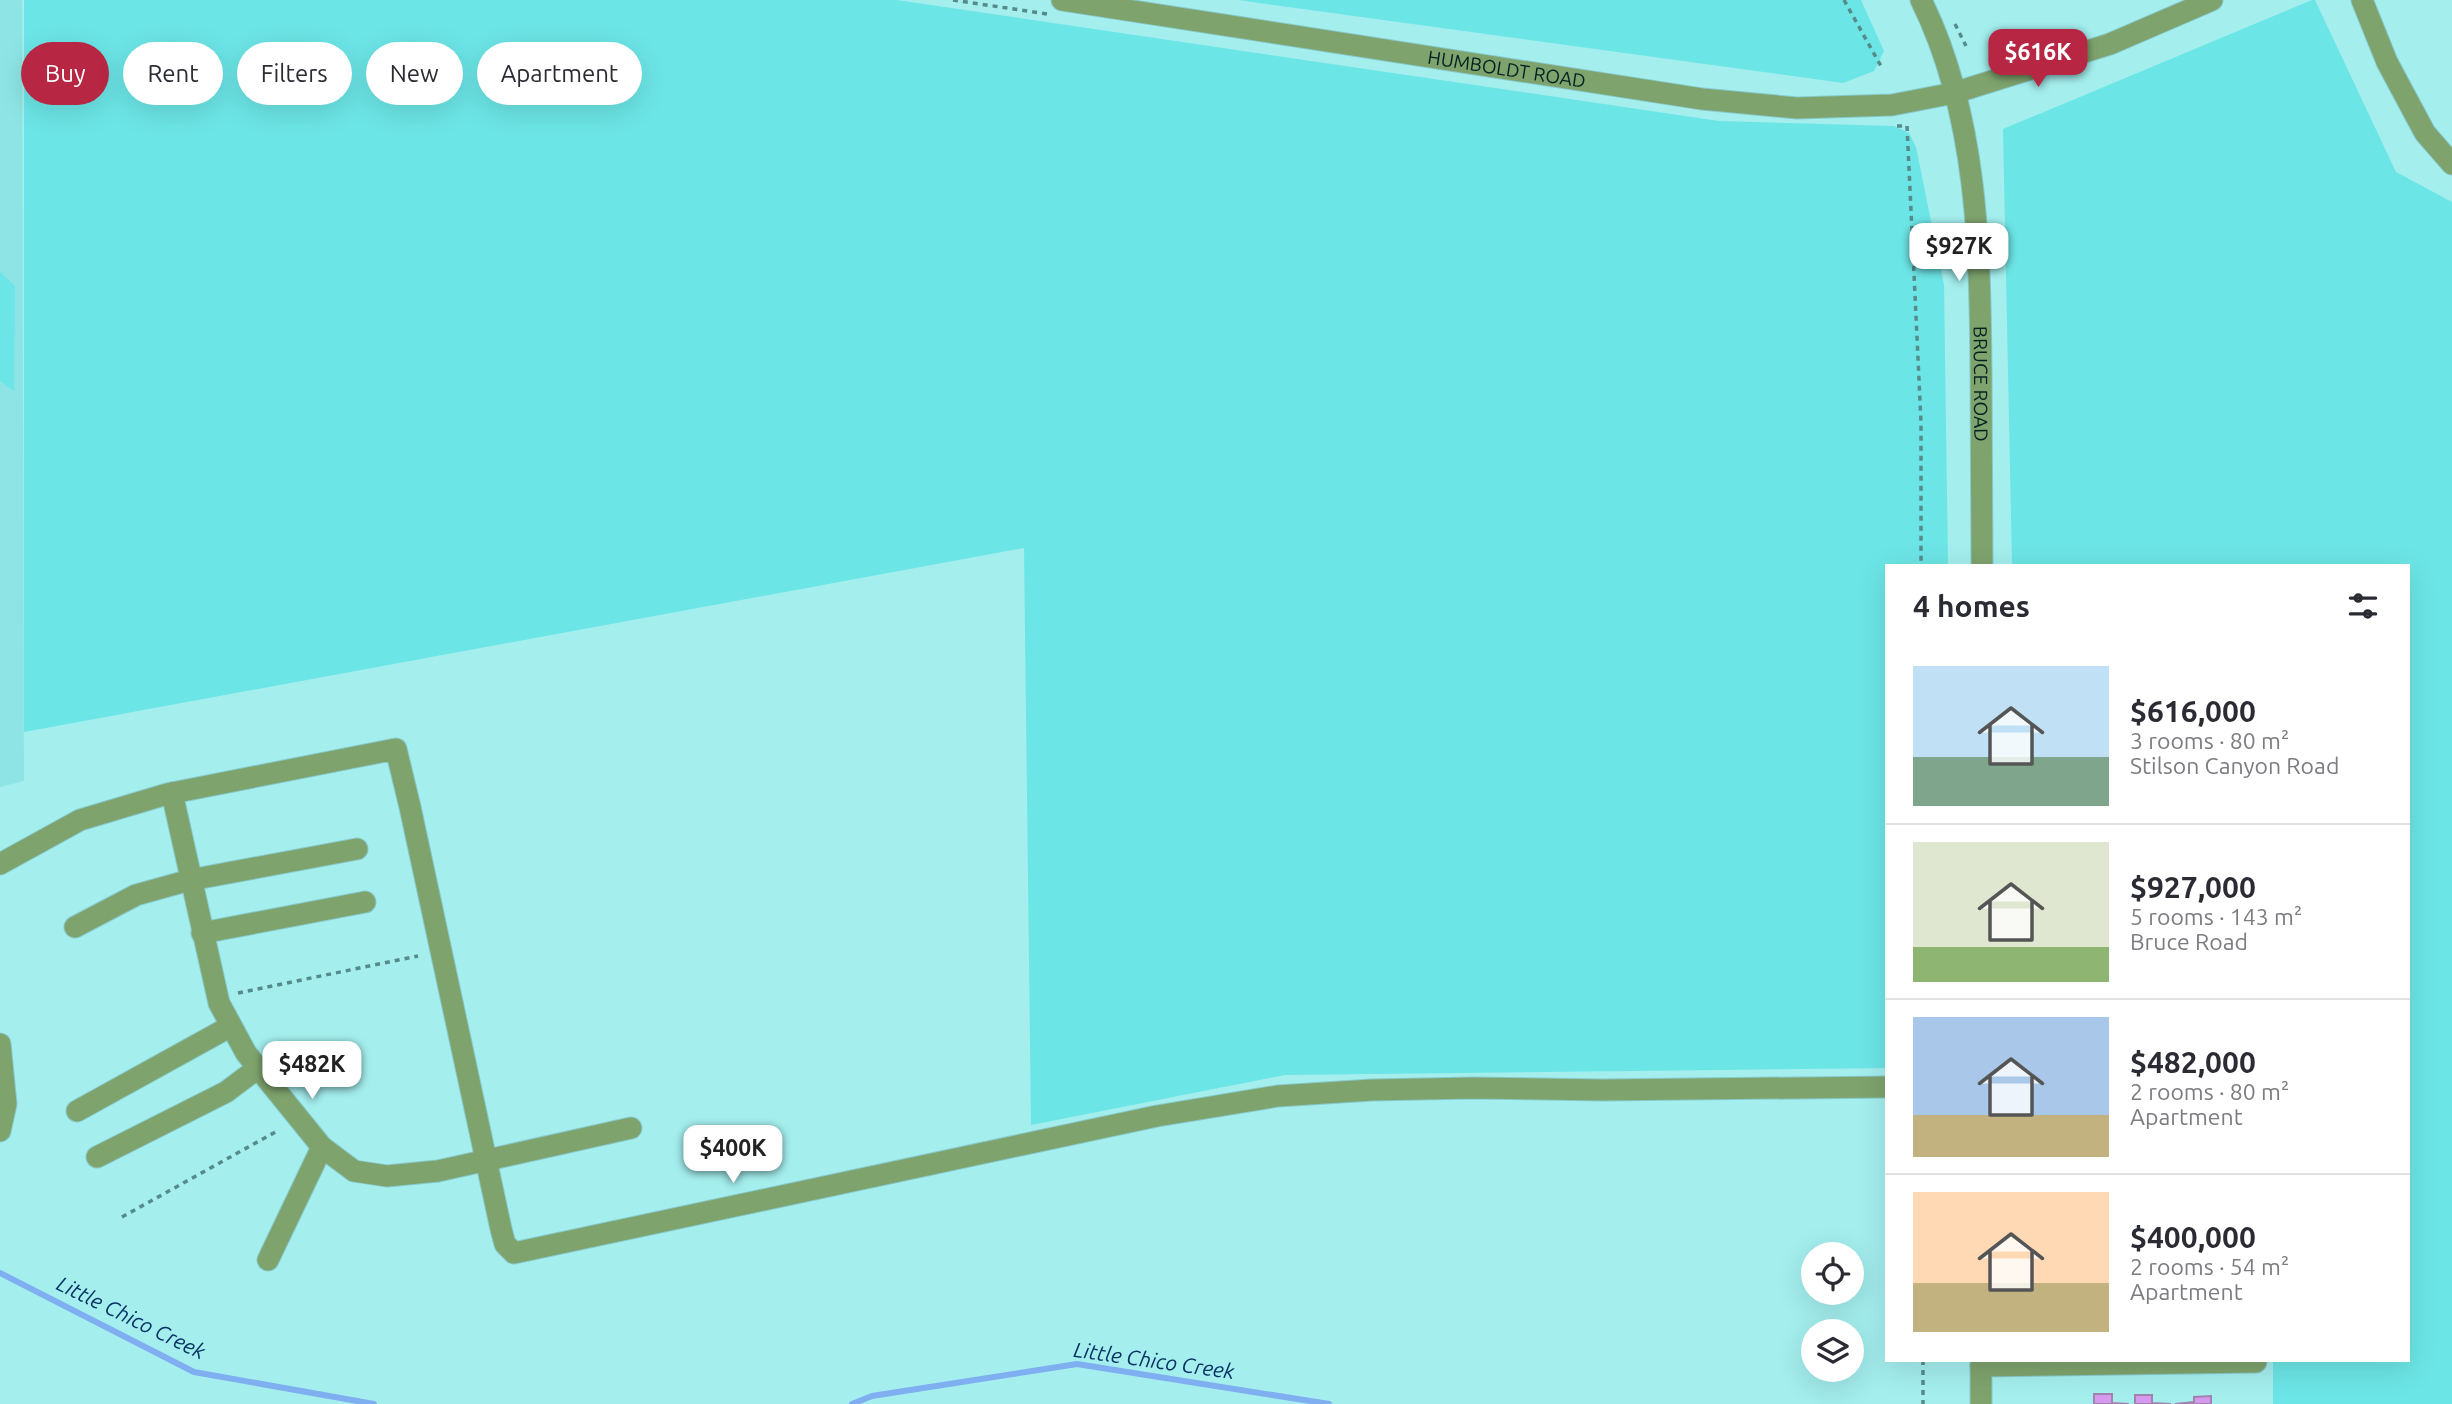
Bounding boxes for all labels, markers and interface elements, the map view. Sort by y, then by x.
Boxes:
pin: $616K [1989,29,2087,89]
text: $616K [2004,39,2072,64]
chip: Buy [21,42,109,105]
chip: Rent [123,42,223,105]
chip: Filters [237,42,352,105]
chip: New [366,42,463,105]
chip: Apartment [477,42,642,105]
street label: HUMBOLDT ROAD [1426,46,1587,92]
pin: $927K [1910,224,2008,283]
text: $927K [1925,233,1993,258]
street label: BRUCE ROAD [1969,326,1992,442]
icon: filters [2344,587,2382,625]
text: 4 homes [1913,589,2030,623]
icon: home [1969,694,2053,778]
text: $616,000 [2130,694,2256,728]
text: 3 rooms · 80 m² [2130,728,2289,753]
text: Stilson Canyon Road [2130,753,2339,778]
icon: home [1969,870,2053,954]
text: $927,000 [2130,870,2256,904]
text: 5 rooms · 143 m² [2130,904,2302,929]
text: Bruce Road [2130,929,2248,954]
pin: $482K [263,1042,361,1101]
icon: home [1969,1045,2053,1129]
text: $482,000 [2130,1045,2256,1079]
text: $482K [278,1051,346,1076]
text: 2 rooms · 80 m² [2130,1079,2289,1104]
text: Apartment [2130,1104,2243,1129]
pin: $400K [684,1126,782,1185]
text: $400K [699,1135,767,1160]
icon: home [1969,1220,2053,1304]
text: $400,000 [2130,1220,2256,1254]
map controls [1801,1242,1864,1382]
button: locate [1801,1242,1864,1305]
text: 2 rooms · 54 m² [2130,1254,2289,1279]
water label: Little Chico Creek [53,1271,210,1364]
text: Apartment [2130,1279,2243,1304]
button: layers [1801,1319,1864,1382]
water label: Little Chico Creek [1072,1337,1236,1383]

